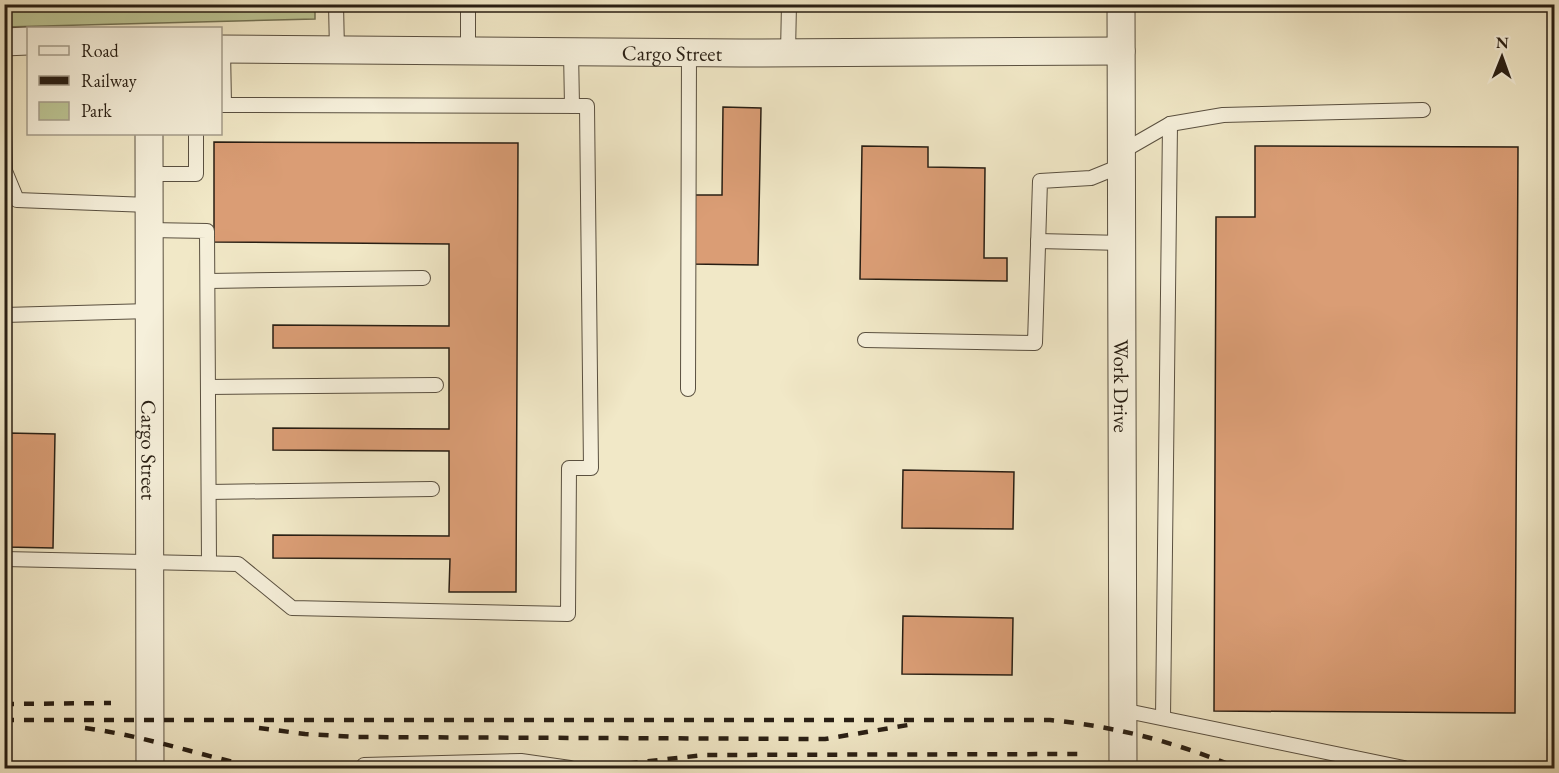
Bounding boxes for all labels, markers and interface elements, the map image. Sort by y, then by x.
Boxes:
legend [27,27,222,135]
north arrow [1472,27,1532,87]
text: N [1496,32,1509,53]
text: Road [81,39,120,62]
street label: Cargo Street [622,39,723,66]
text: Railway [81,69,137,92]
text: Park [81,99,112,122]
street label: Work Drive [1108,339,1136,433]
street label: Cargo Street [136,400,163,501]

